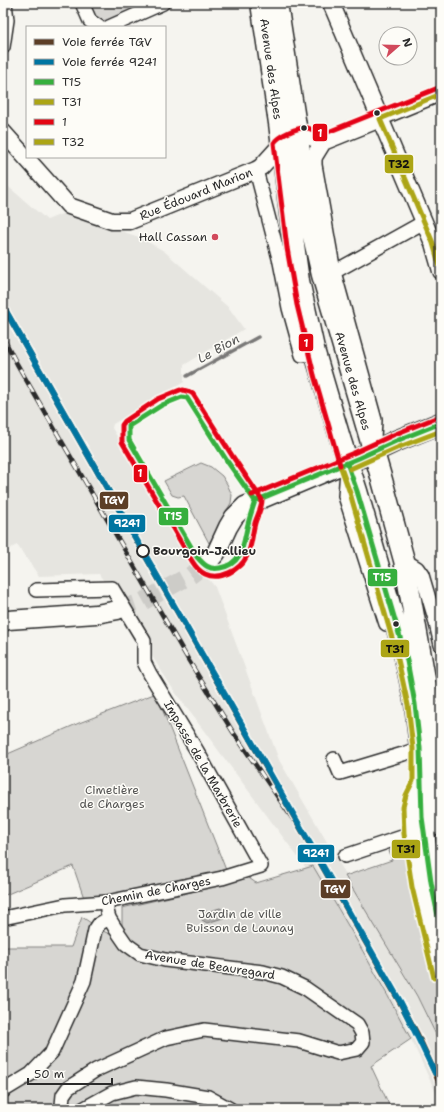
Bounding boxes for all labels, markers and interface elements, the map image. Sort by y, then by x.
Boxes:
street label: Avenue des Alpes [256,17,286,121]
legend [26,26,166,158]
north arrow [378,26,418,66]
text: Voie ferrée TGV [62,34,152,50]
text: N [398,36,416,50]
text: Voie ferrée 9241 [62,54,157,70]
text: T15 [62,74,81,90]
text: T31 [62,94,82,110]
unlabelled marker [372,108,382,118]
text: 1 [62,114,67,130]
unlabelled marker [299,123,309,133]
line badge: 1 [312,123,328,142]
text: 1 [317,126,323,141]
text: T32 [62,134,85,150]
line badge: T32 [384,154,414,174]
text: T32 [388,157,410,172]
street label: Rue Édouard Marion [137,164,255,224]
place label: Hall Cassan [139,229,207,245]
marker: Hall Cassan [210,232,220,242]
water label: Le Bion [194,330,242,367]
street label: Avenue des Alpes [331,330,375,432]
line badge: 1 [298,333,314,352]
text: 1 [303,336,309,351]
line badge: 1 [133,464,148,483]
text: 1 [137,466,143,481]
line badge: TGV [99,491,129,510]
text: TGV [103,493,125,508]
line badge: T15 [158,507,189,526]
text: T15 [164,509,182,524]
line badge: 9241 [108,514,146,533]
text: 9241 [114,516,140,531]
place label: Bourgoin-Jallieu [153,543,256,559]
marker: Bourgoin-Jallieu [136,544,150,558]
line badge: T15 [367,568,398,587]
text: T15 [373,570,391,585]
unlabelled marker [391,619,401,629]
line badge: T31 [380,639,410,658]
text: T31 [386,642,404,657]
street label: Impasse de la Marbrerie [160,697,246,831]
park label: Cimetière de Charges [79,782,145,812]
line badge: T31 [391,839,421,859]
text: T31 [397,842,415,857]
line badge: 9241 [297,844,335,863]
text: 9241 [303,846,329,861]
street label: Chemin de Charges [100,873,212,909]
line badge: TGV [320,879,351,899]
text: TGV [324,882,346,897]
park label: Jardin de ville Buisson de Launay [186,906,294,936]
street label: Avenue de Beauregard [144,947,277,983]
scale bar [28,1060,112,1086]
text: 50 m [34,1066,64,1082]

